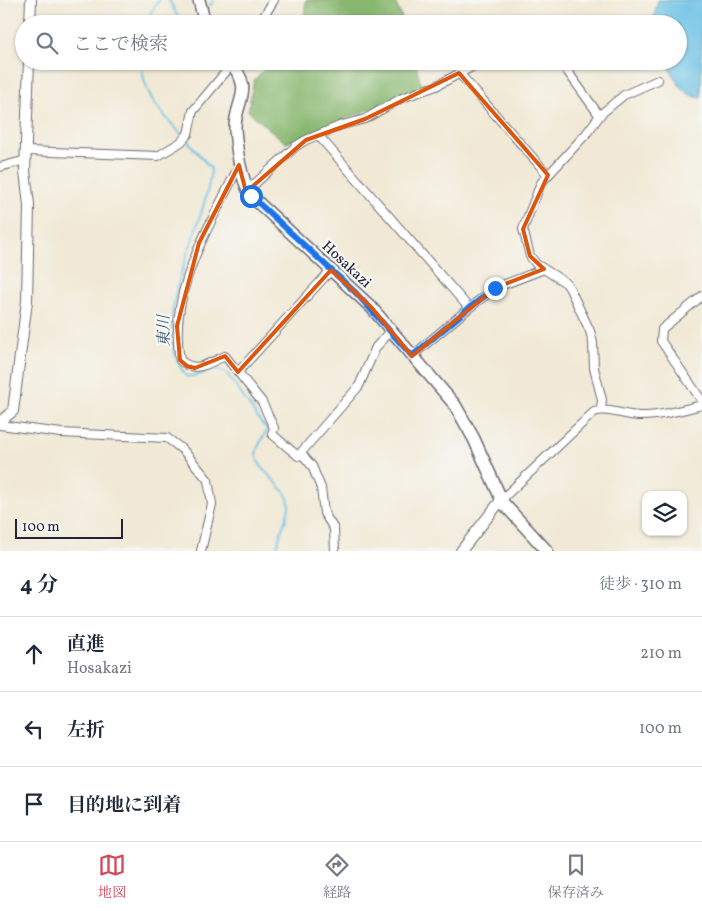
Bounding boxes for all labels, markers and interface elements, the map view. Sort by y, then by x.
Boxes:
search box [15,15,687,70]
icon: search [33,29,61,57]
text: ここで検索 [73,32,168,58]
route start [240,185,263,208]
street label: Hosakazi [317,237,375,294]
route end [484,277,507,300]
water label: 東川 [154,313,176,347]
map controls [642,491,687,536]
button: layers [642,491,687,536]
scale bar [15,516,122,539]
text: 100 m [22,518,60,537]
text: 4 分 [20,571,58,600]
text: 徒歩 · 310 m [599,574,682,596]
text: 直進 [67,632,105,658]
icon: ahead [20,640,48,668]
text: 210 m [640,643,682,665]
text: Hosakazi [67,658,132,680]
icon: left [20,715,48,743]
text: 左折 [67,718,105,744]
text: 100 m [639,718,682,740]
icon: arrive [20,790,48,818]
text: 目的地に到着 [67,793,181,819]
tab: 地図 [98,851,126,903]
tab: 経路 [323,851,351,903]
tab: 保存済み [548,851,604,903]

